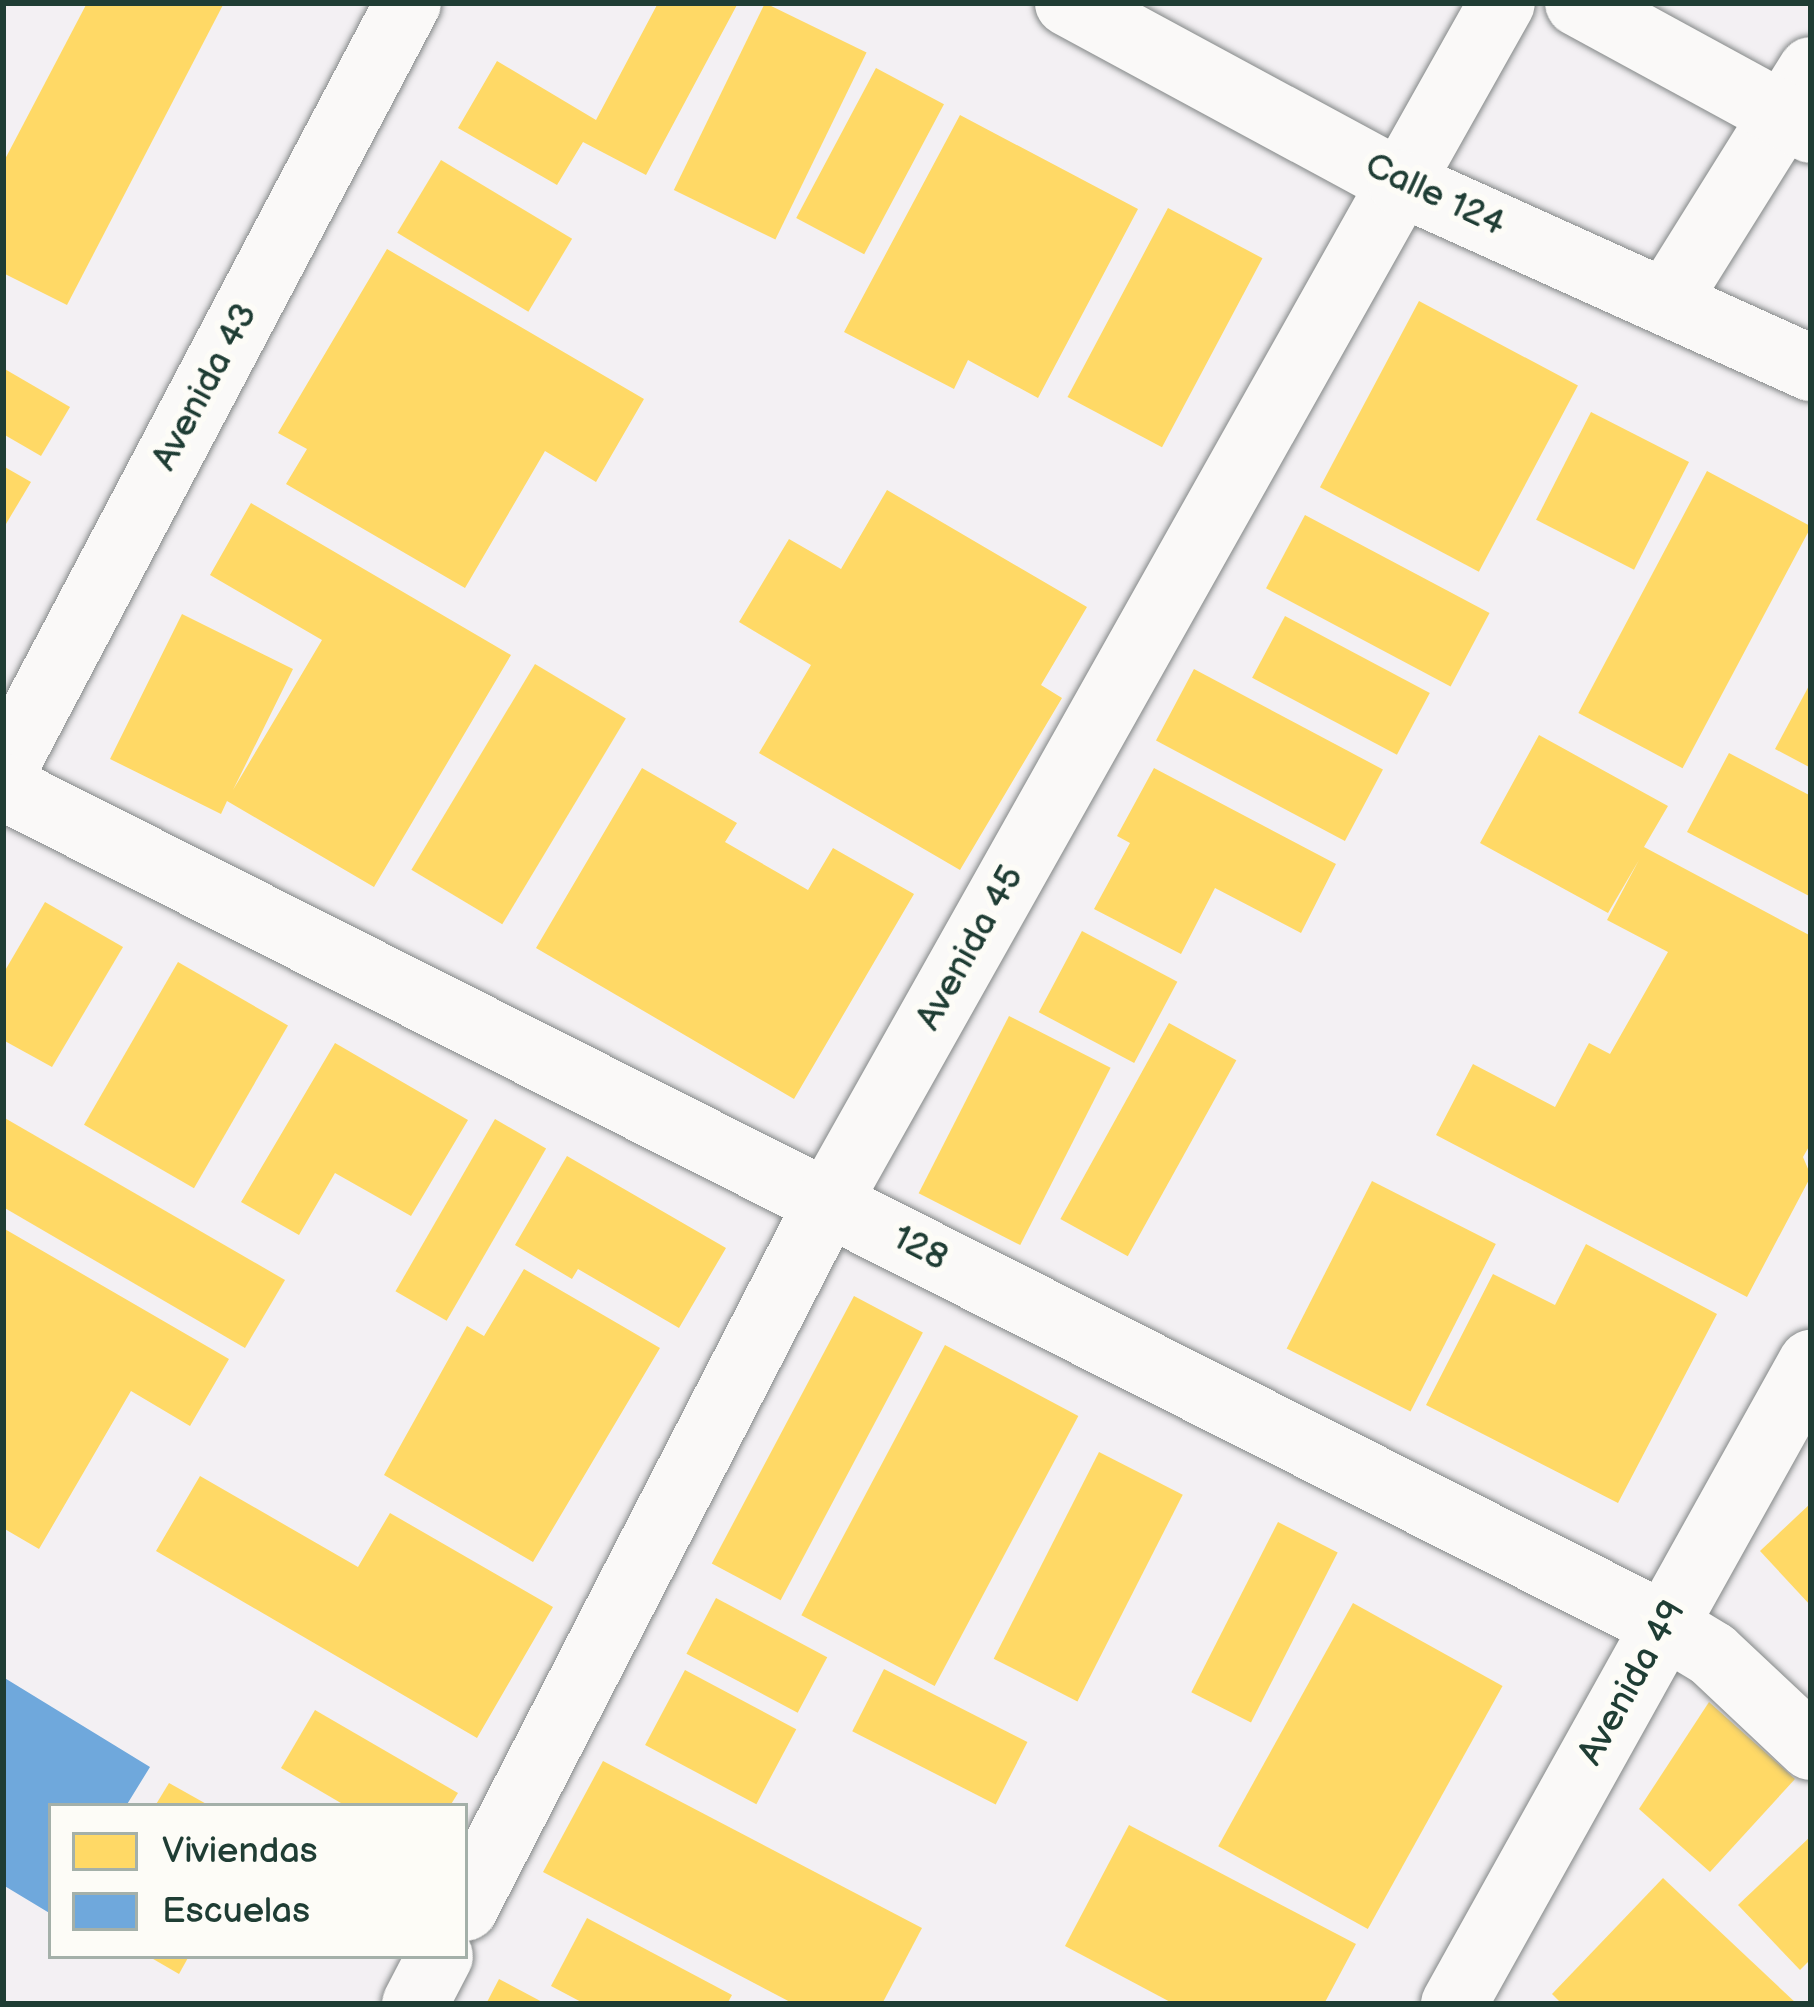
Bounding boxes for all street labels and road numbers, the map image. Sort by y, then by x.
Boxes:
street label: Calle 124 [1358,144,1512,246]
street label: Avenida 43 [143,296,267,478]
street label: Avenida 45 [907,858,1033,1038]
street label: 128 [885,1216,955,1280]
street label: Avenida 49 [1569,1593,1695,1773]

